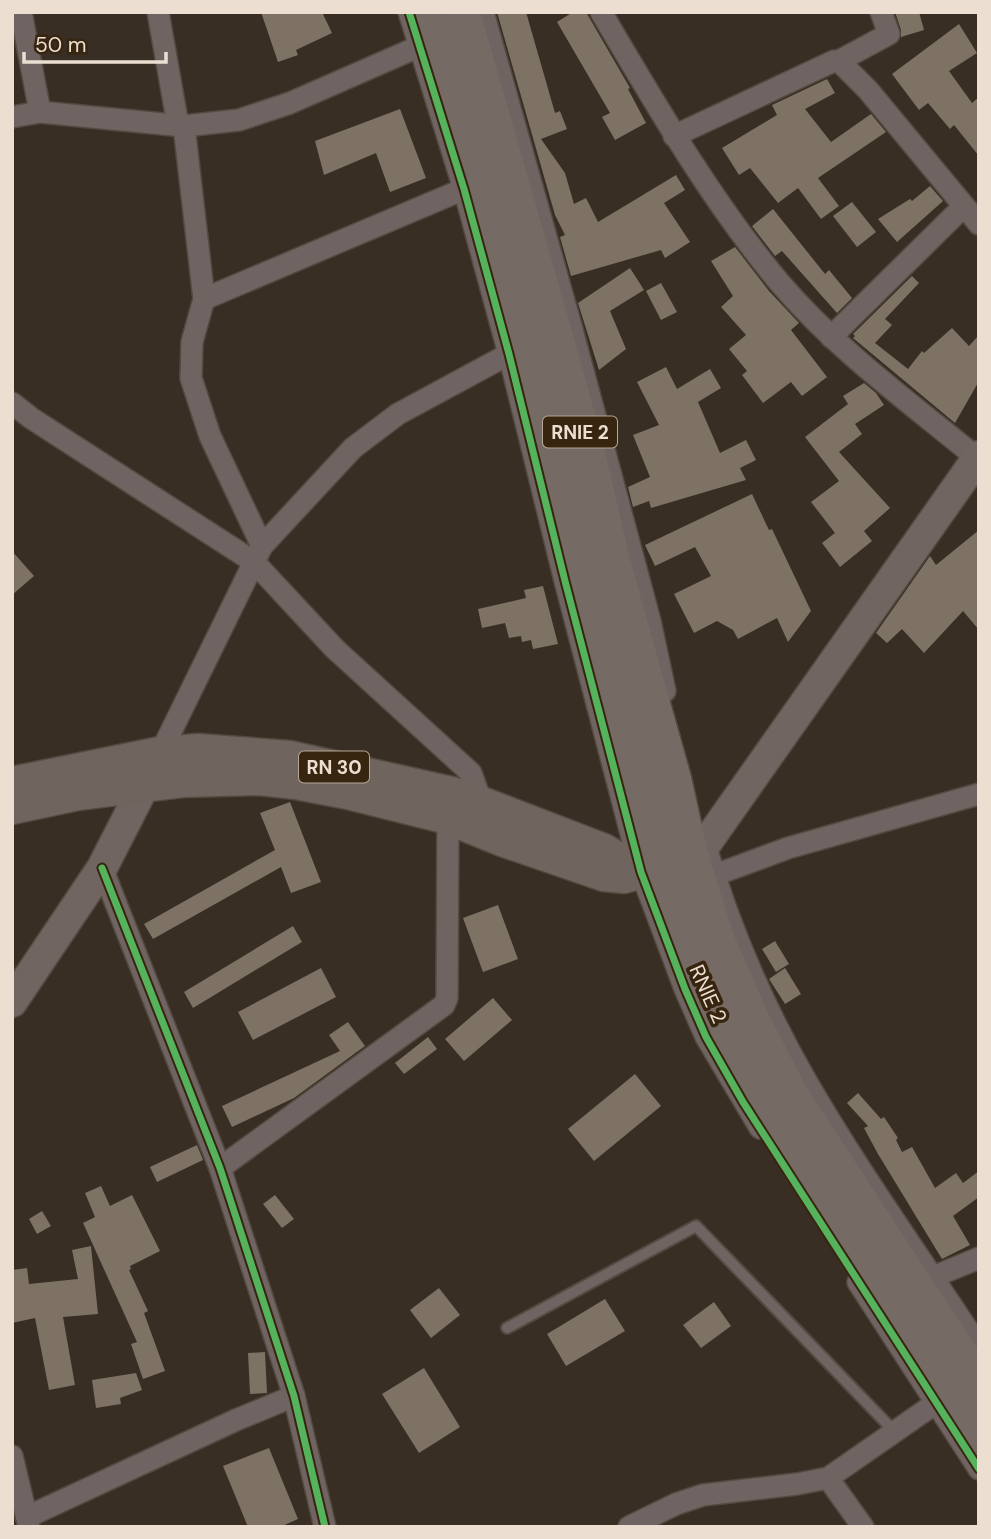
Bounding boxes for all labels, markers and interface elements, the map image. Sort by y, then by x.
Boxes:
scale bar [24,21,166,65]
text: 50 m [35,31,86,59]
road number: RNIE 2 [543,416,617,448]
road number: RN 30 [299,752,369,782]
street label: RNIE 2 [683,960,733,1028]

